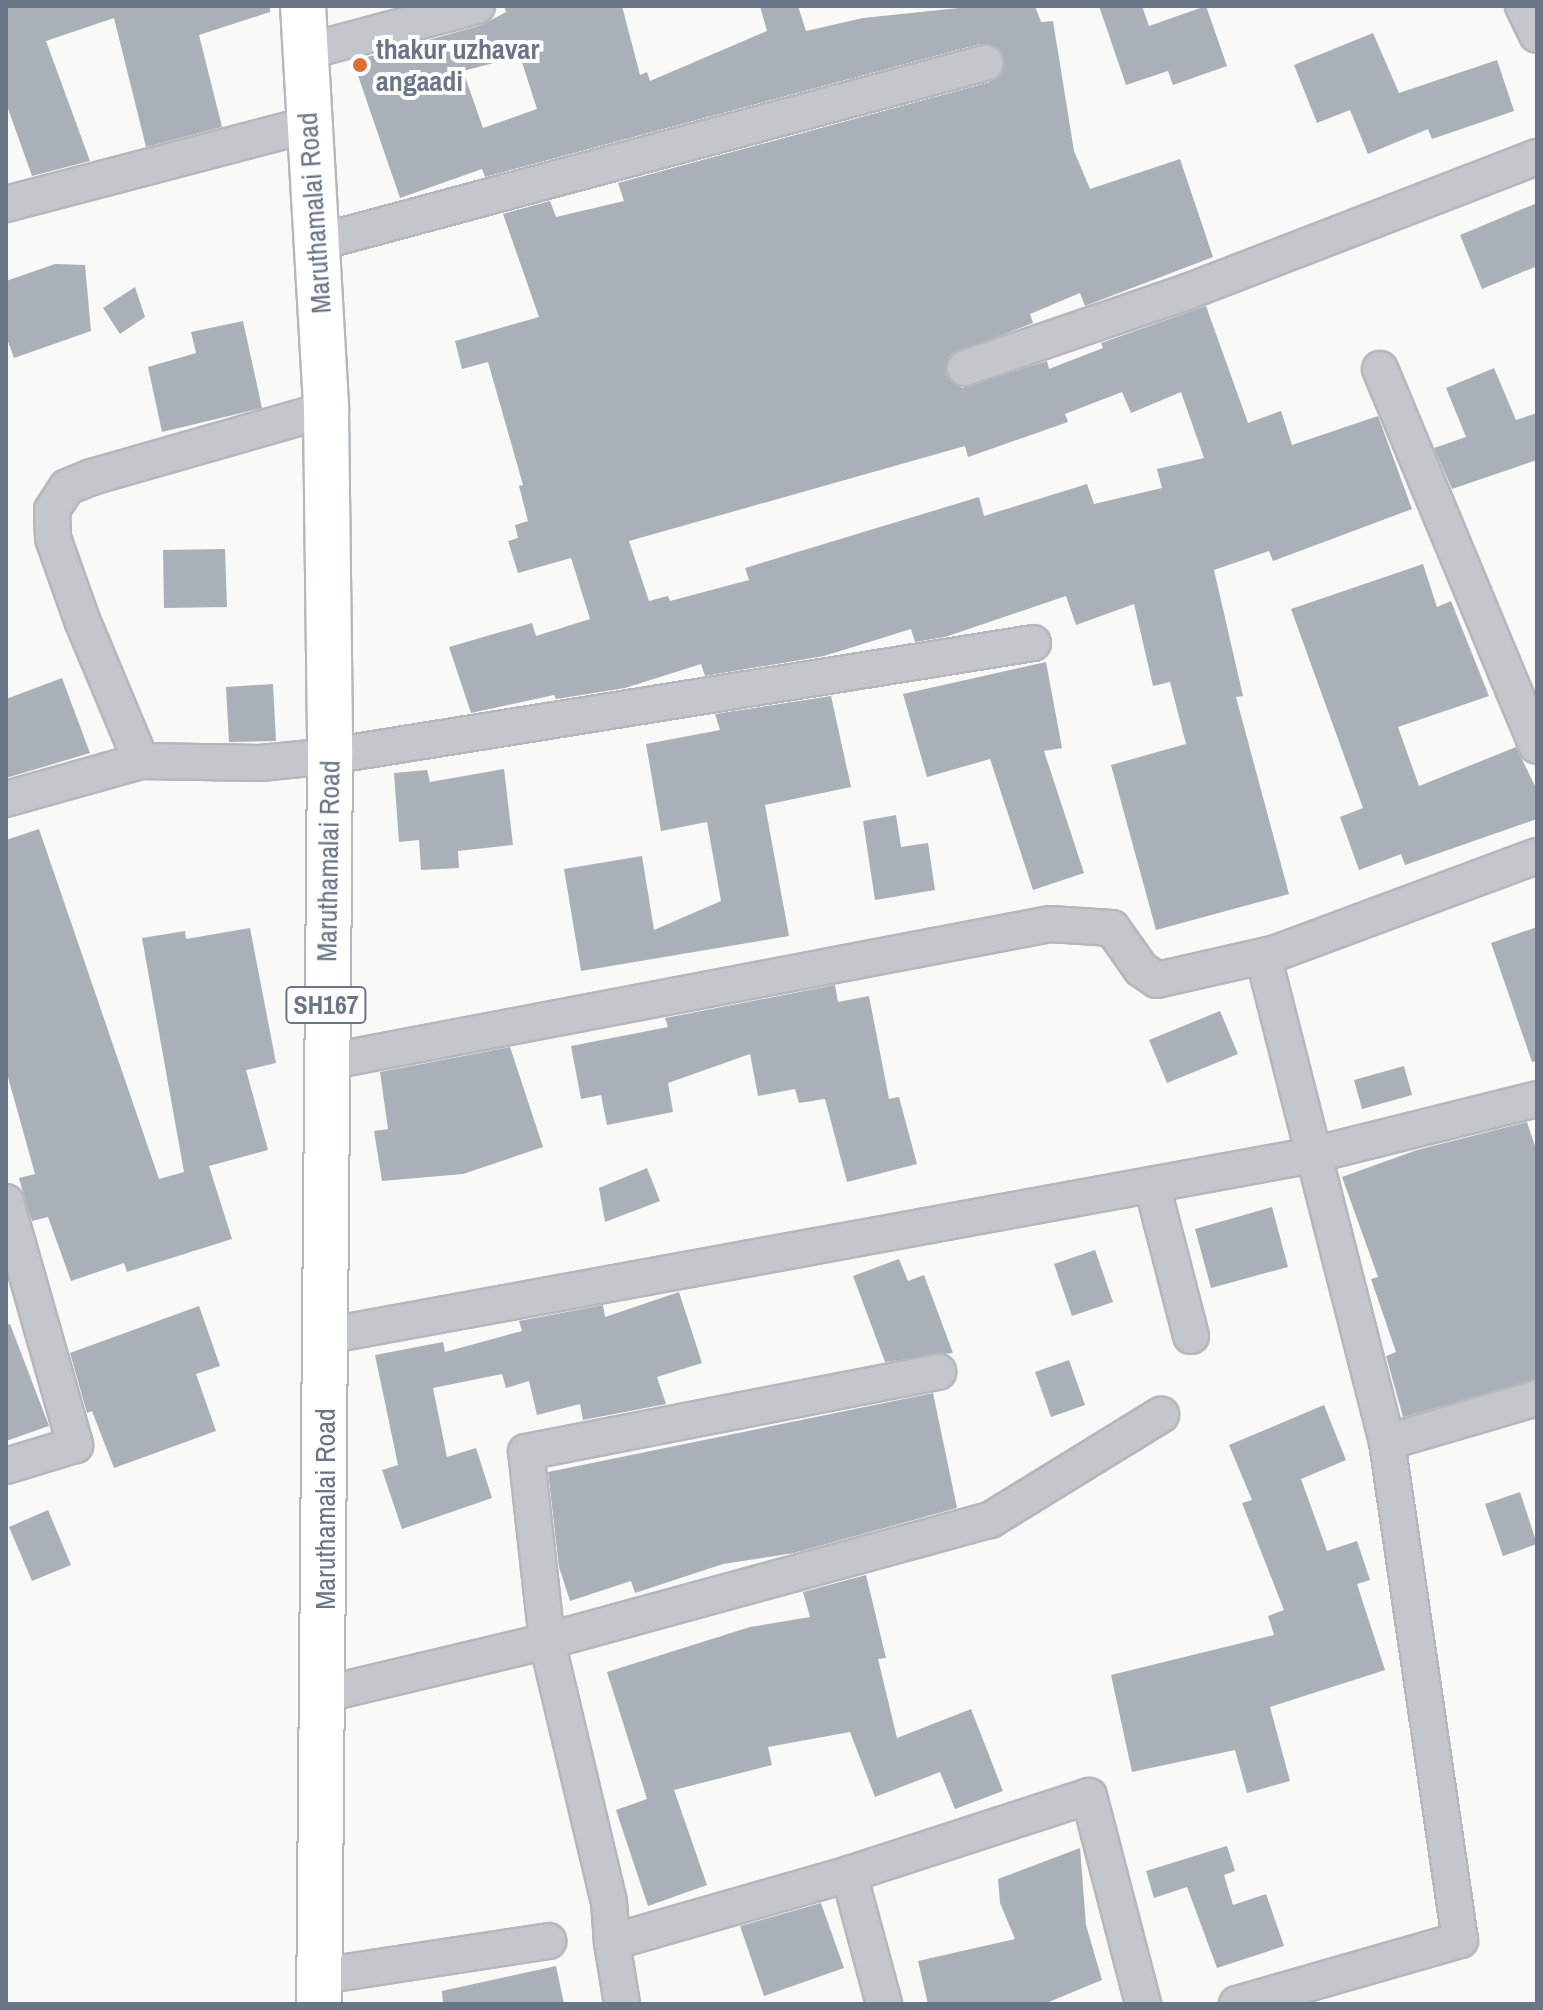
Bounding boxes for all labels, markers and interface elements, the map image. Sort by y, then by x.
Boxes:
place label: thakur uzhavar angaadi [376,32,539,98]
marker: thakur uzhavar angaadi [351,56,369,74]
street label: Maruthamalai Road [290,111,338,315]
street label: Maruthamalai Road [309,760,347,962]
road number: SH167 [284,983,368,1027]
street label: Maruthamalai Road [308,1408,342,1610]

